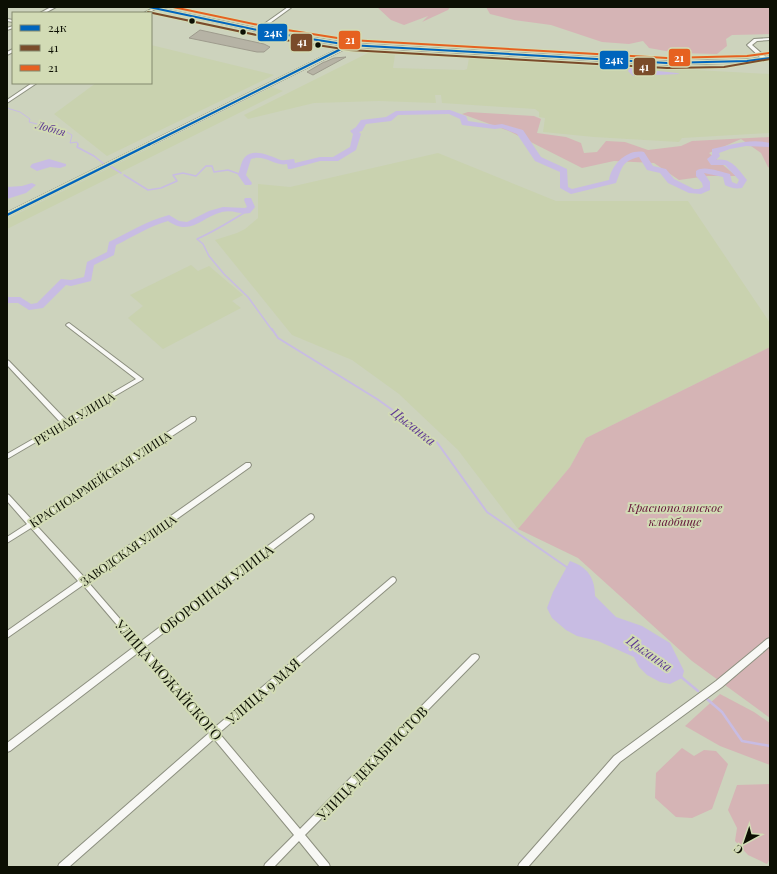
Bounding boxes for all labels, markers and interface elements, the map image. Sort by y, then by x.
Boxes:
legend [12,12,152,84]
unlabelled marker [187,16,197,26]
text: 24к [48,19,67,35]
line badge: 24к [257,23,288,42]
text: 24к [264,25,282,40]
unlabelled marker [238,27,248,37]
line badge: 21 [338,30,361,50]
text: 21 [345,32,355,47]
line badge: 41 [290,33,313,52]
text: 41 [297,34,307,49]
text: 41 [48,39,59,55]
unlabelled marker [313,40,323,50]
line badge: 21 [668,48,691,67]
line badge: 24к [599,50,629,70]
text: 21 [674,50,684,65]
text: 24к [605,52,623,67]
line badge: 41 [633,57,656,76]
text: 21 [48,59,59,75]
text: 41 [639,59,649,74]
water label: Лобня [33,116,68,139]
street label: РЕЧНАЯ УЛИЦА [31,387,118,448]
water label: Цыганка [387,403,440,449]
street label: КРАСНОАРМЕЙСКАЯ УЛИЦА [26,427,174,531]
park label: Краснополянское кладбище [627,499,722,529]
street label: ЗАВОДСКАЯ УЛИЦА [77,511,179,589]
street label: ОБОРОННАЯ УЛИЦА [155,540,277,638]
street label: УЛИЦА МОЖАЙСКОГО [111,615,227,744]
water label: Цыганка [623,631,676,675]
street label: УЛИЦА 9 МАЯ [221,654,304,729]
street label: УЛИЦА ДЕКАБРИСТОВ [312,702,432,825]
north arrow [725,822,765,862]
text: С [730,842,746,858]

